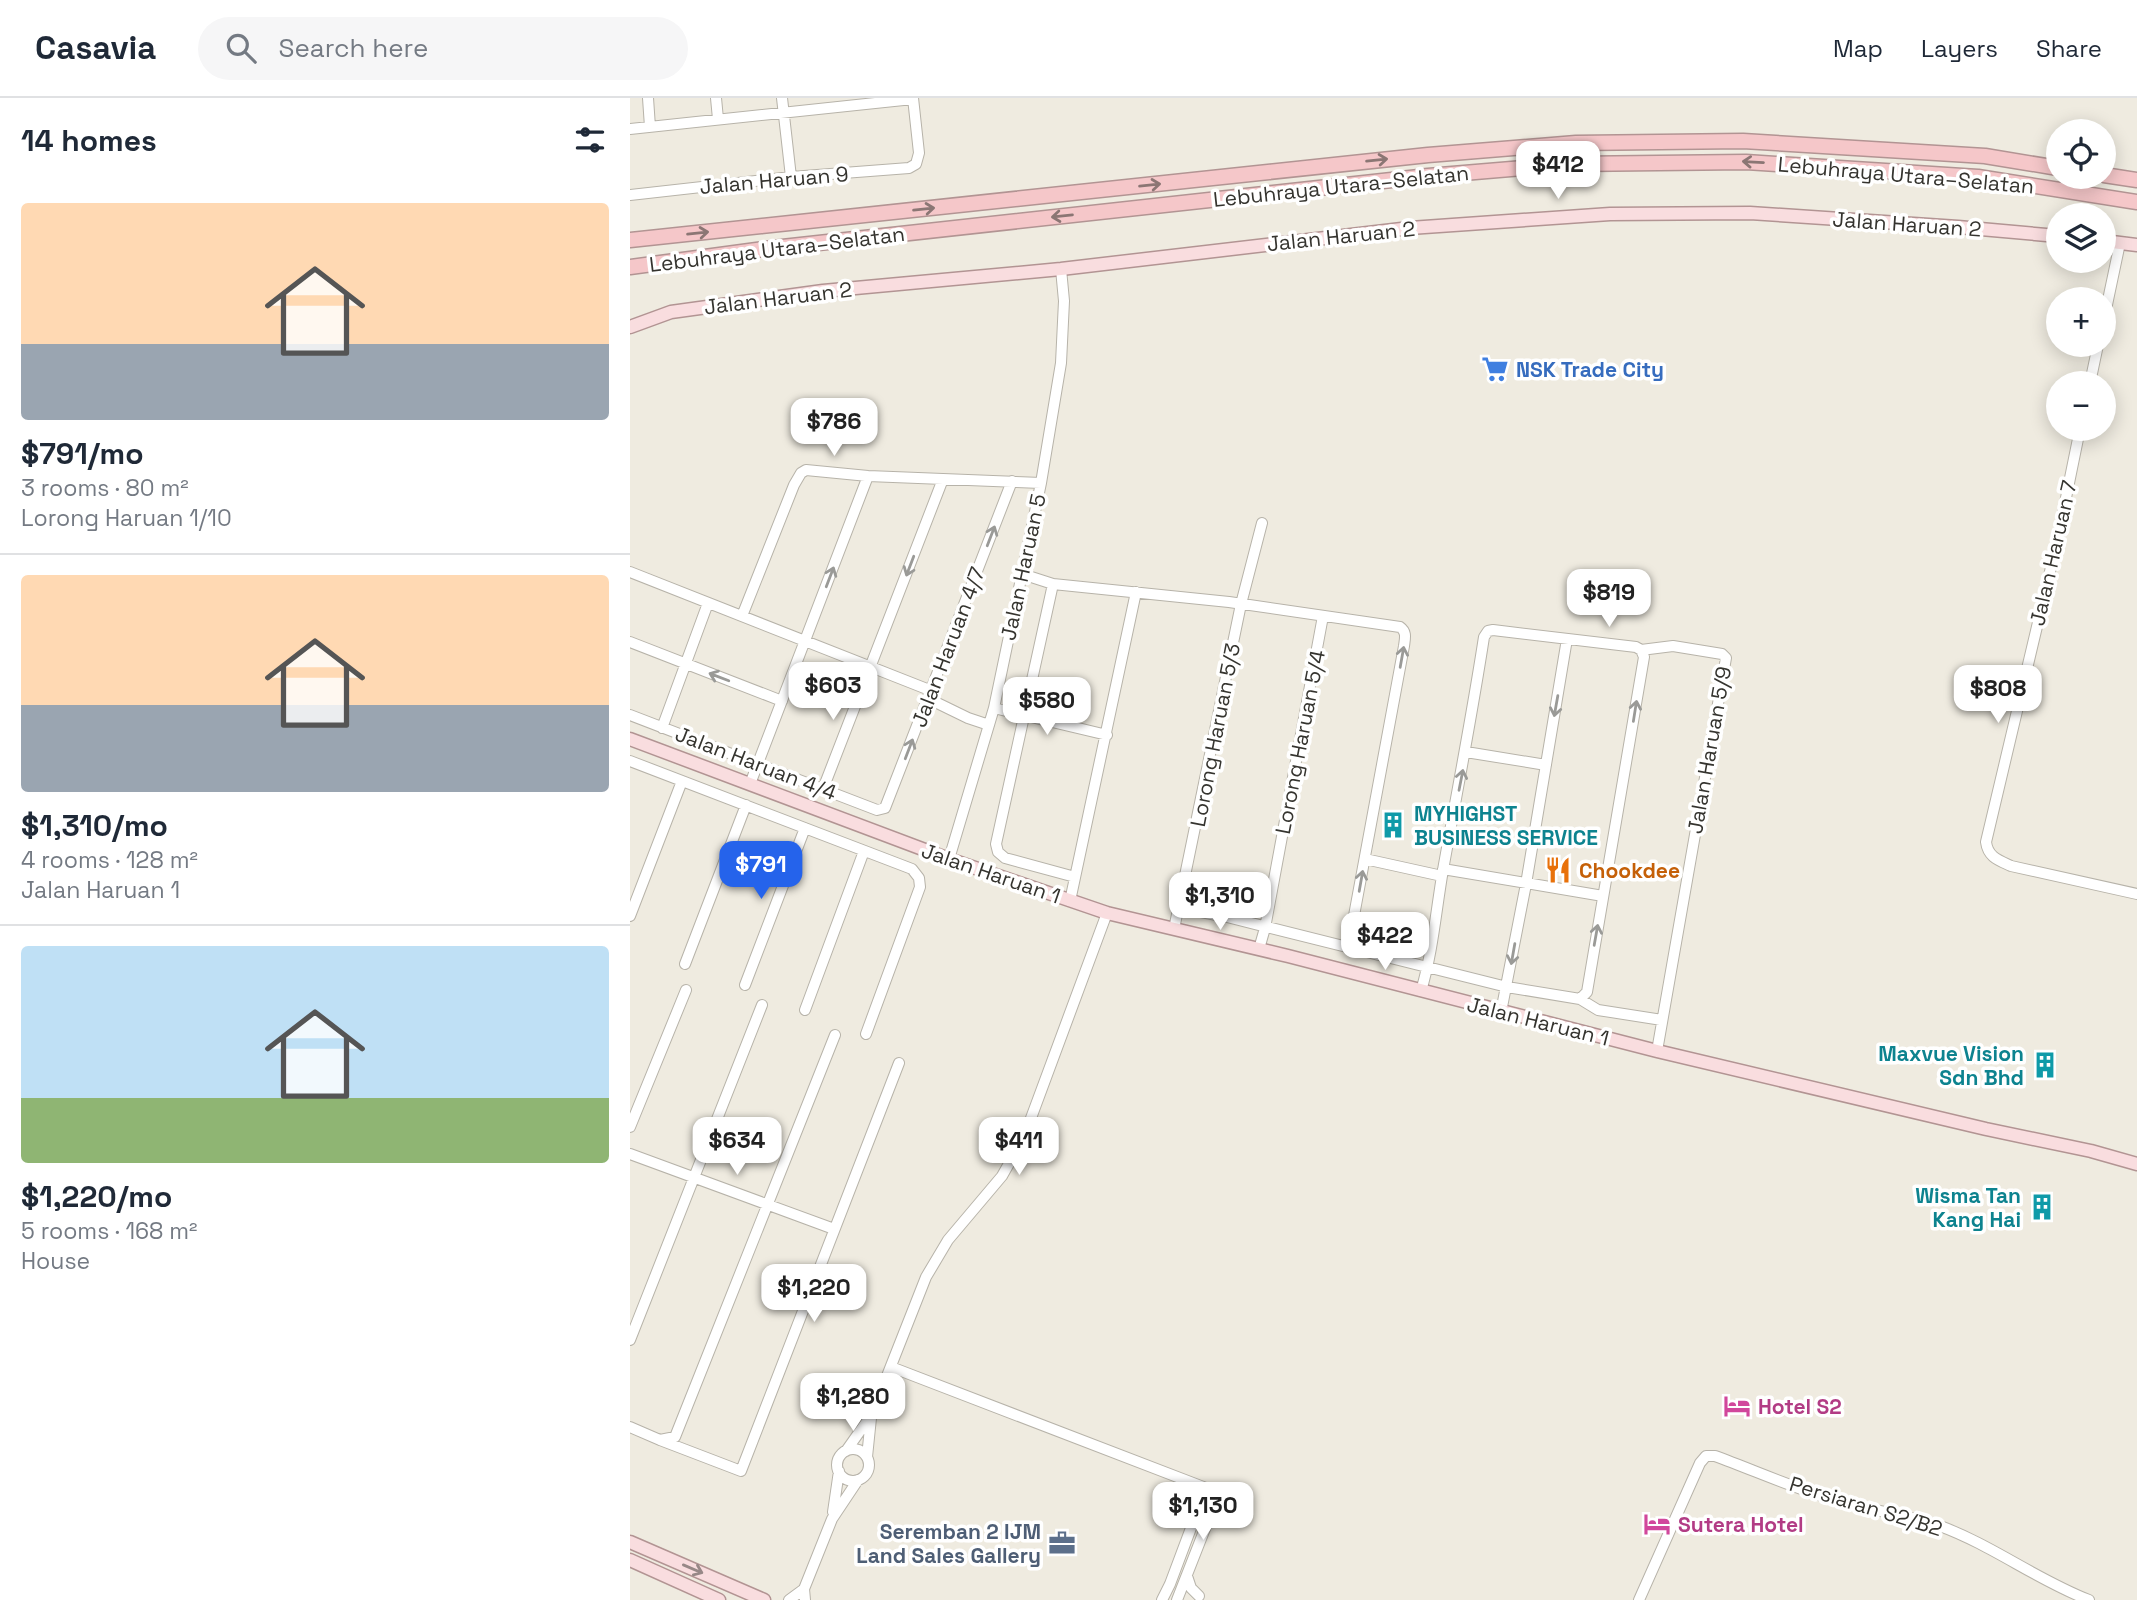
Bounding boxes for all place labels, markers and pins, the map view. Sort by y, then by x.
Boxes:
pin: $412 [1517,141,1599,201]
supermarket icon: NSK Trade City [1480,354,1510,384]
place label: NSK Trade City [1516,356,1664,383]
pin: $786 [793,398,875,458]
pin: $819 [1568,570,1650,629]
pin: $603 [792,662,874,722]
pin: $808 [1957,666,2039,725]
pin: $580 [1006,678,1088,737]
place label: MYHIGHST BUSINESS SERVICE [1414,800,1598,851]
building icon: MYHIGHST BUSINESS SERVICE [1378,810,1408,840]
pin: $791 [720,842,802,901]
restaurant icon: Chookdee [1543,855,1573,885]
place label: Chookdee [1579,857,1680,884]
pin: $1,310 [1163,872,1277,932]
pin: $422 [1344,912,1426,972]
place label: Maxvue Vision Sdn Bhd [1878,1040,2024,1091]
building icon: Maxvue Vision Sdn Bhd [2030,1050,2060,1080]
pin: $634 [696,1118,778,1177]
pin: $411 [978,1118,1060,1177]
place label: Wisma Tan Kang Hai [1915,1182,2021,1233]
building icon: Wisma Tan Kang Hai [2027,1192,2057,1222]
pin: $1,220 [757,1264,871,1324]
pin: $1,280 [796,1374,910,1433]
hotel icon: Hotel S2 [1722,1391,1752,1421]
place label: Hotel S2 [1758,1393,1842,1420]
pin: $1,130 [1146,1482,1260,1542]
hotel icon: Sutera Hotel [1642,1509,1672,1539]
place label: Sutera Hotel [1678,1511,1804,1538]
place label: Seremban 2 IJM Land Sales Gallery [856,1518,1041,1569]
office icon: Seremban 2 IJM Land Sales Gallery [1047,1528,1077,1558]

